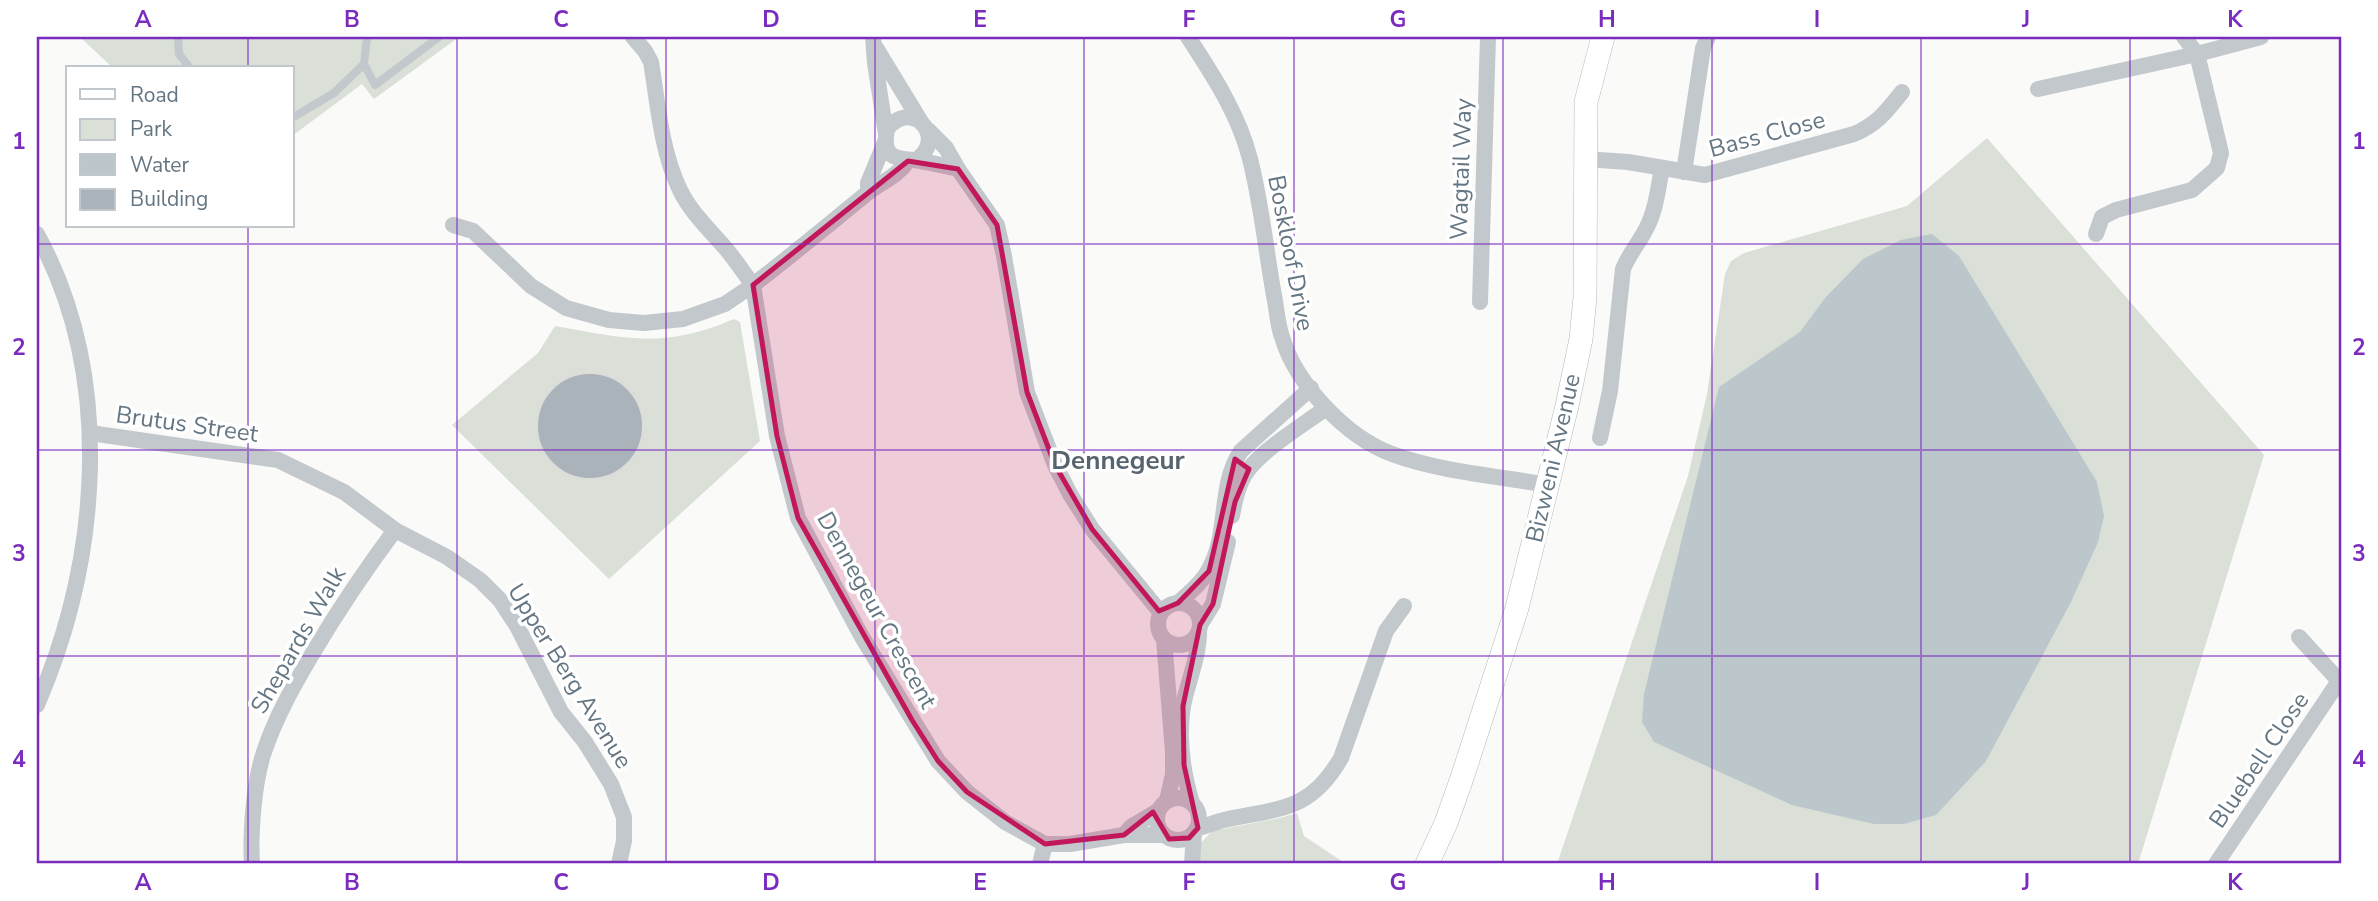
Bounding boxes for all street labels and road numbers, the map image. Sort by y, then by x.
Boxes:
street label: Wagtail Way [1443,97,1479,240]
street label: Bass Close [1705,103,1829,165]
street label: Boskloof Drive [1260,173,1322,333]
street label: Bizweni Avenue [1518,370,1588,546]
street label: Brutus Street [114,398,261,450]
street label: Dennegeur Crescent [810,506,945,715]
street label: Shepards Walk [243,560,354,719]
street label: Upper Berg Avenue [500,577,640,775]
street label: Bluebell Close [2202,686,2316,834]

